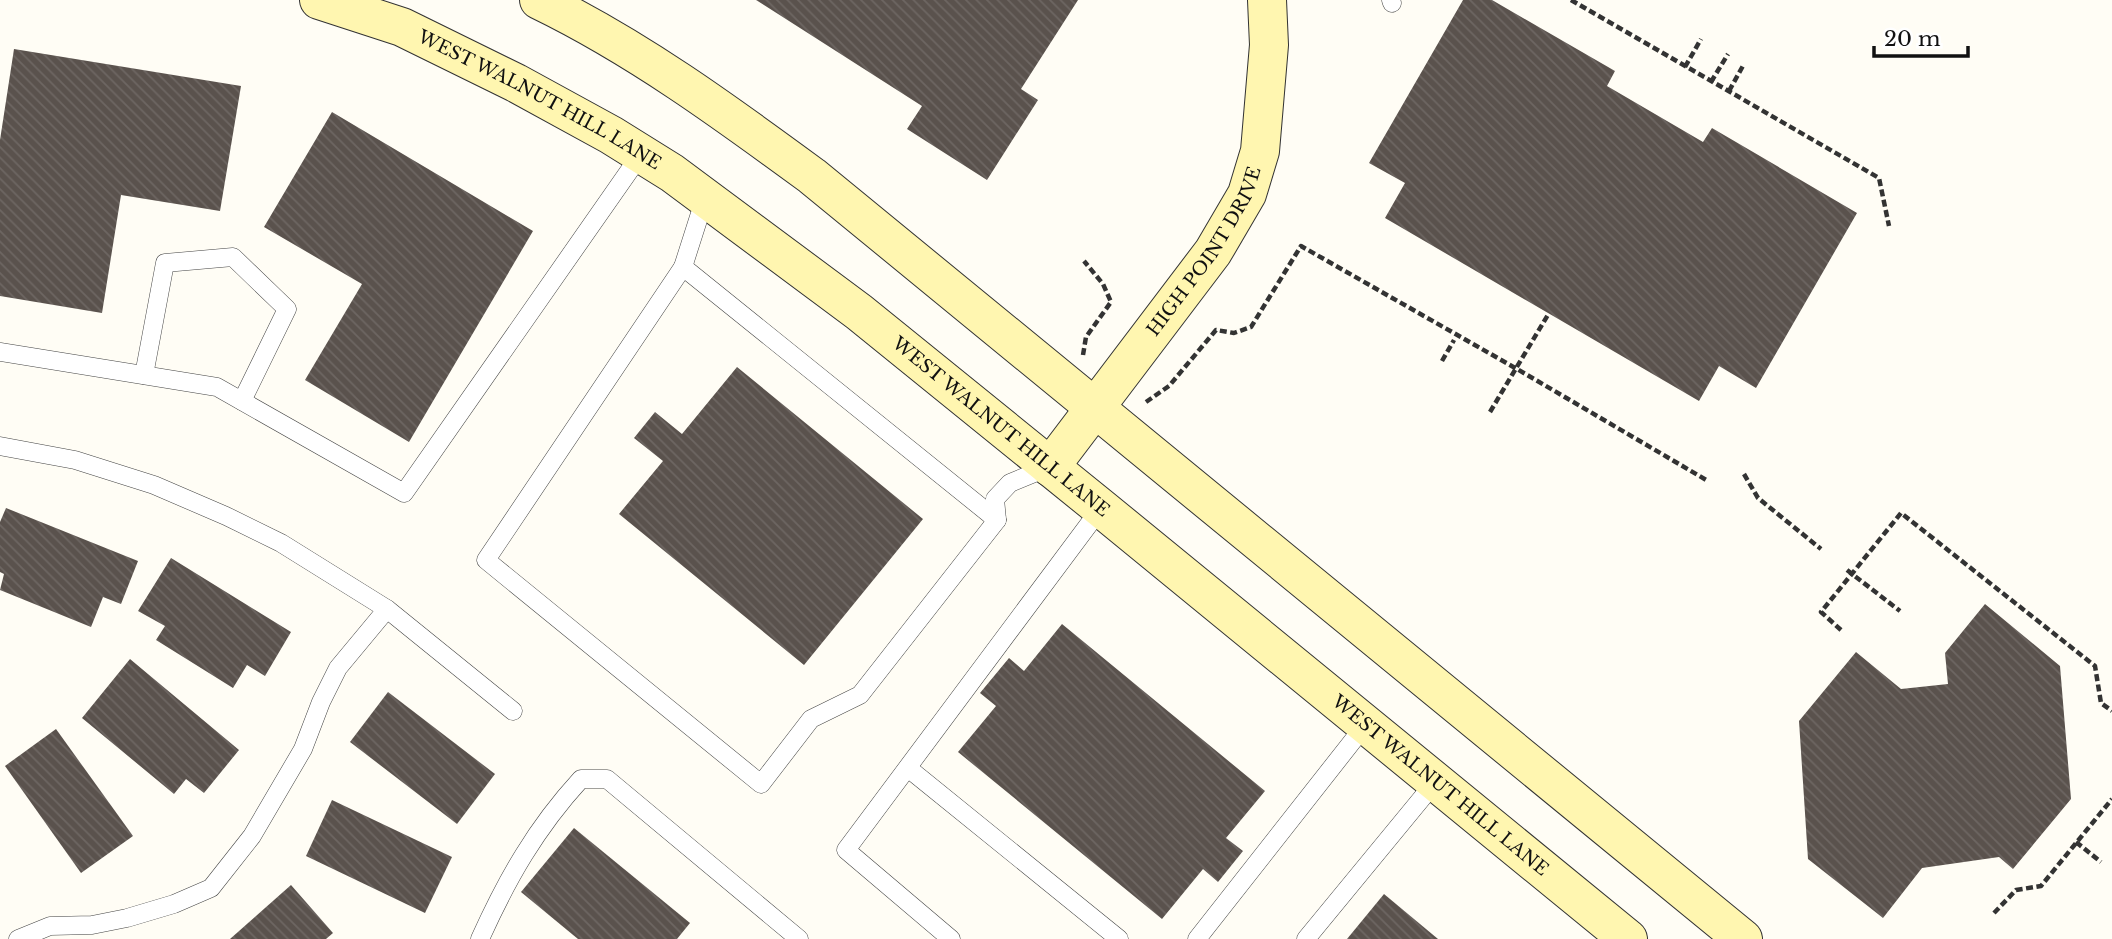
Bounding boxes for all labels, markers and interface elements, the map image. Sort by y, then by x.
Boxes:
scale bar [1874,14,1968,58]
street label: WEST WALNUT HILL LANE [413,25,665,174]
text: 20 m [1884,26,1941,52]
street label: HIGH POINT DRIVE [1142,164,1266,341]
street label: WEST WALNUT HILL LANE [887,332,1114,521]
street label: WEST WALNUT HILL LANE [1327,690,1553,880]

